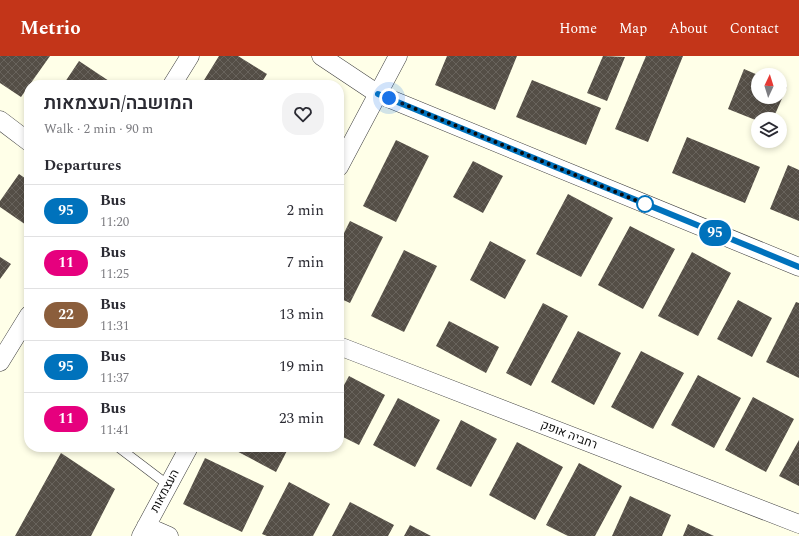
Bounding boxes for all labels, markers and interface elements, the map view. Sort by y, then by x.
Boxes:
text: Metrio [20,14,81,43]
text: Home [559,18,597,39]
text: Map [619,18,647,39]
text: About [669,18,708,39]
text: Contact [730,18,779,39]
north arrow [751,68,787,104]
map controls [751,68,787,148]
your location [379,88,399,108]
text: המושבה/העצמאות [44,89,193,118]
button: heart [282,93,324,135]
button: layers [751,112,787,148]
text: Walk · 2 min · 90 m [44,119,153,139]
text: Departures [44,154,122,177]
text: Bus [100,189,126,212]
unlabelled marker [636,195,654,213]
text: 2 min [286,199,324,222]
text: 95 [58,200,74,221]
text: 11:20 [100,212,129,232]
line badge: 95 [697,220,733,246]
text: 95 [707,222,723,243]
text: Bus [100,241,126,264]
text: 7 min [286,251,324,274]
text: 11 [58,252,74,273]
text: 11:25 [100,264,129,284]
text: Bus [100,293,126,316]
text: 13 min [279,303,324,326]
text: 22 [58,304,74,325]
text: 11:31 [100,316,129,336]
text: Bus [100,345,126,368]
text: 19 min [279,355,324,378]
text: 95 [58,356,74,377]
text: 11:37 [100,368,129,388]
text: Bus [100,397,126,420]
text: 23 min [279,407,324,430]
text: 11 [58,408,74,429]
street label: רחביה אופק [538,415,600,455]
text: 11:41 [100,420,129,440]
street label: העצמאות [146,466,184,516]

